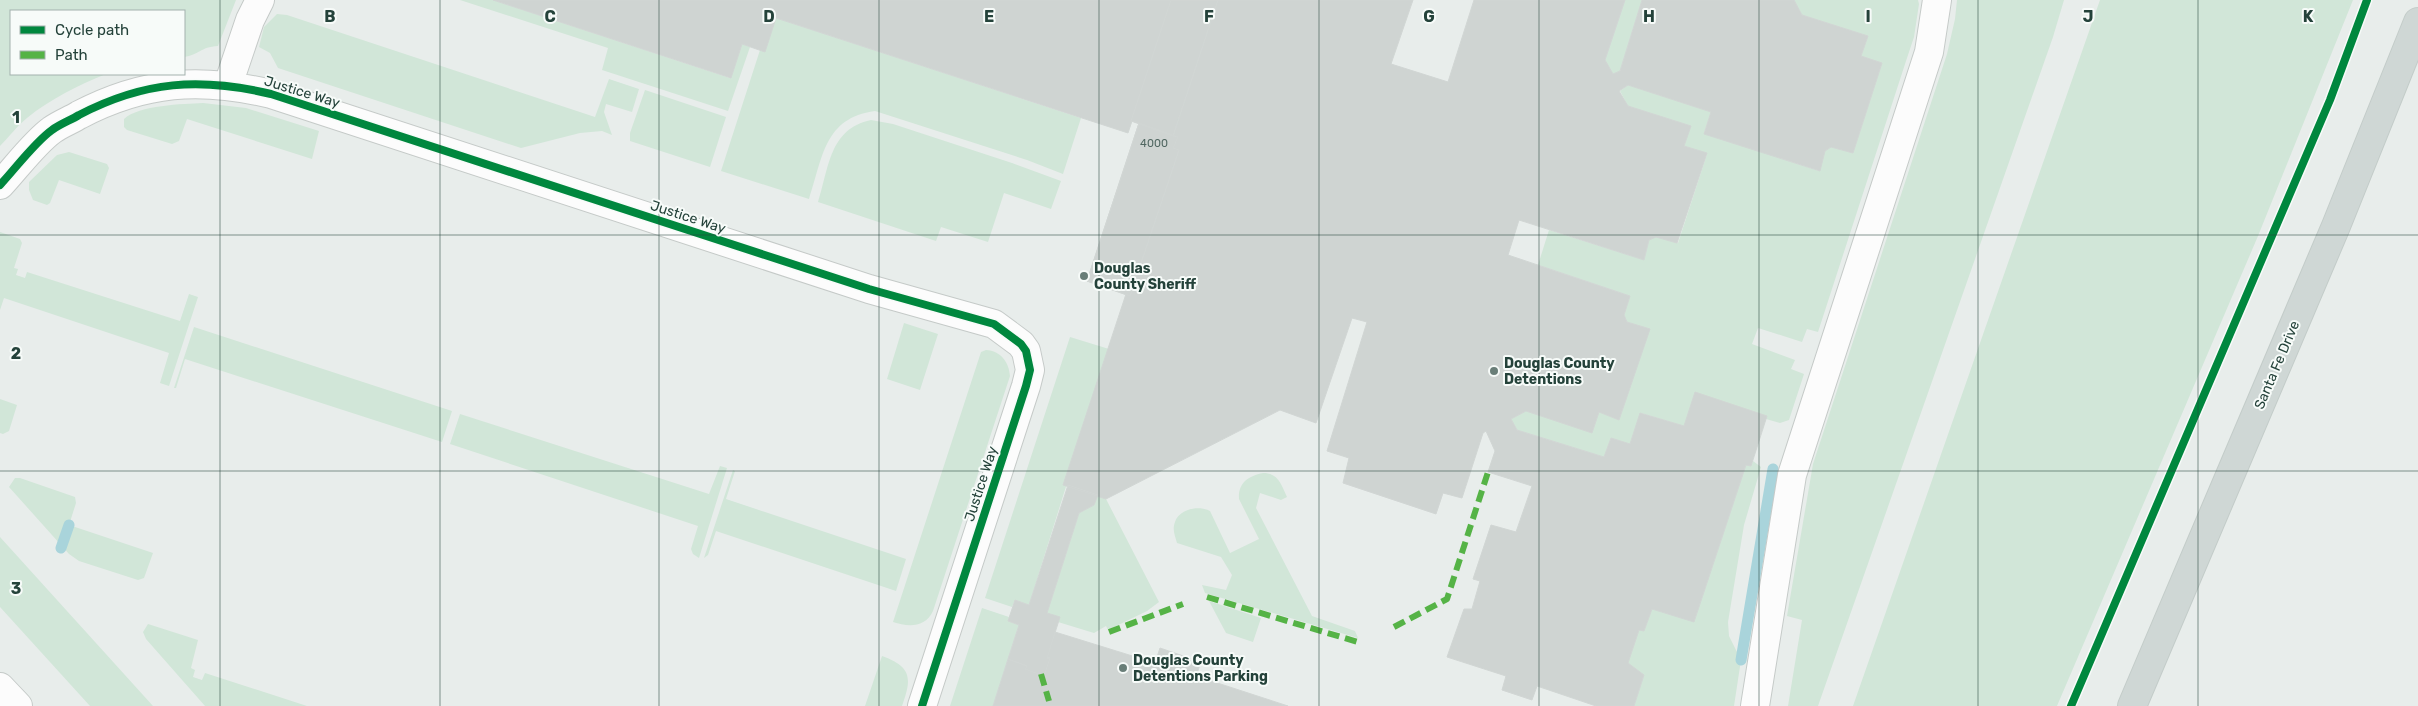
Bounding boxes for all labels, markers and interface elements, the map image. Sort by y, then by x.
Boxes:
text: B [324,7,336,26]
text: C [544,7,556,26]
text: D [763,7,775,26]
text: E [984,7,994,26]
text: F [1204,7,1214,26]
text: G [1423,7,1435,26]
text: H [1643,7,1655,26]
text: I [1865,7,1871,26]
text: J [2083,7,2093,26]
text: K [2303,7,2314,26]
legend [10,10,185,75]
text: Cycle path [55,21,129,39]
text: Path [55,46,88,64]
street label: Justice Way [262,72,342,112]
text: 1 [12,108,20,127]
house number: 4000 [1140,137,1168,150]
street label: Justice Way [648,197,728,237]
place label: Douglas County Sheriff [1094,260,1197,293]
marker: Douglas County Sheriff [1078,270,1090,282]
street label: Santa Fe Drive [2251,318,2303,412]
text: 2 [11,344,21,363]
place label: Douglas County Detentions [1504,355,1615,388]
marker: Douglas County Detentions [1488,365,1500,377]
street label: Justice Way [961,444,1001,524]
text: 3 [11,579,21,598]
place label: Douglas County Detentions Parking [1133,652,1268,685]
marker: Douglas County Detentions Parking [1117,662,1129,674]

